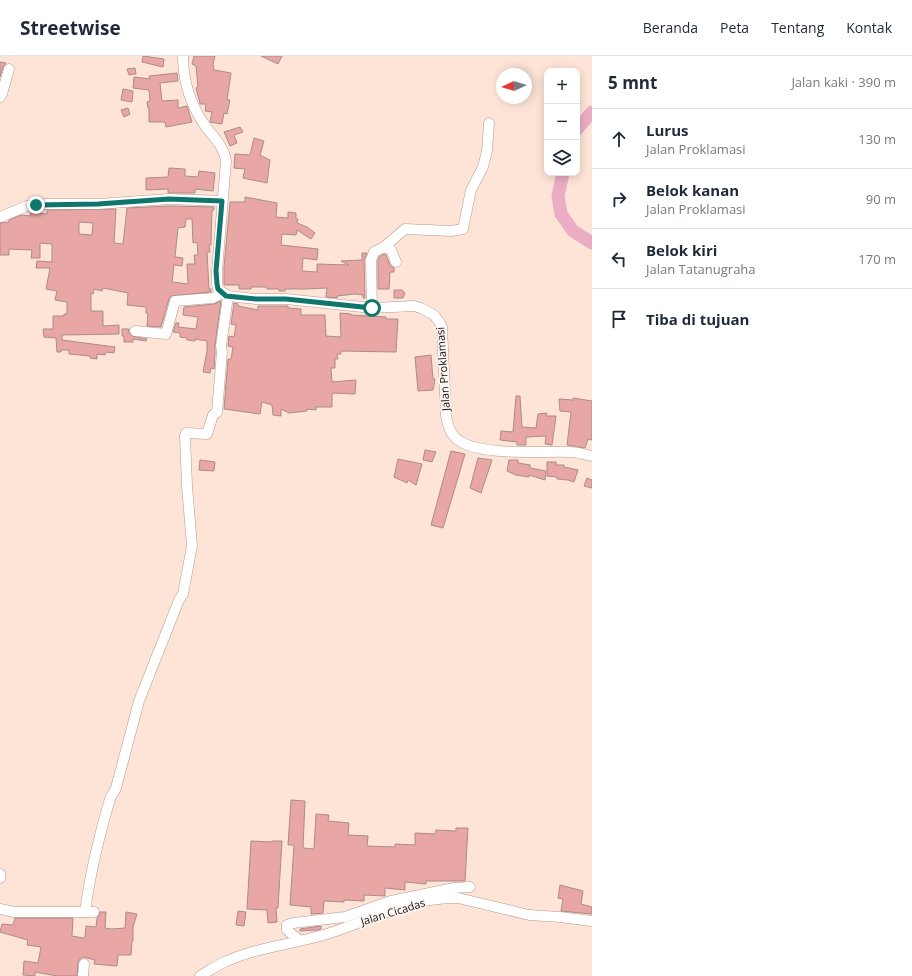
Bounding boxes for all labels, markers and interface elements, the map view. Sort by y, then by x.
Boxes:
text: Streetwise [20,15,121,41]
text: Beranda [643,18,698,37]
text: Peta [720,18,749,37]
text: Tentang [771,18,824,37]
text: Kontak [846,18,892,37]
north arrow [496,68,532,104]
map controls [544,68,580,176]
button: + [544,68,580,104]
text: 5 mnt [608,71,657,94]
text: Jalan kaki · 390 m [791,73,896,91]
button: − [544,104,580,140]
text: Lurus [646,120,688,140]
icon: ahead [608,128,630,150]
text: 130 m [858,130,896,148]
button: layers [544,140,580,176]
text: Jalan Proklamasi [646,140,746,158]
text: Belok kanan [646,180,739,200]
icon: right [608,188,630,210]
text: 90 m [866,190,896,208]
route end [27,196,45,214]
text: Jalan Proklamasi [646,200,746,218]
text: Belok kiri [646,240,717,260]
icon: left [608,248,630,270]
text: 170 m [858,250,896,268]
text: Jalan Tatanugraha [646,260,756,278]
route start [363,299,381,317]
icon: arrive [608,308,630,330]
text: Tiba di tujuan [646,309,749,329]
street label: Jalan Proklamasi [432,326,453,413]
street label: Jalan Cicadas [358,895,427,929]

